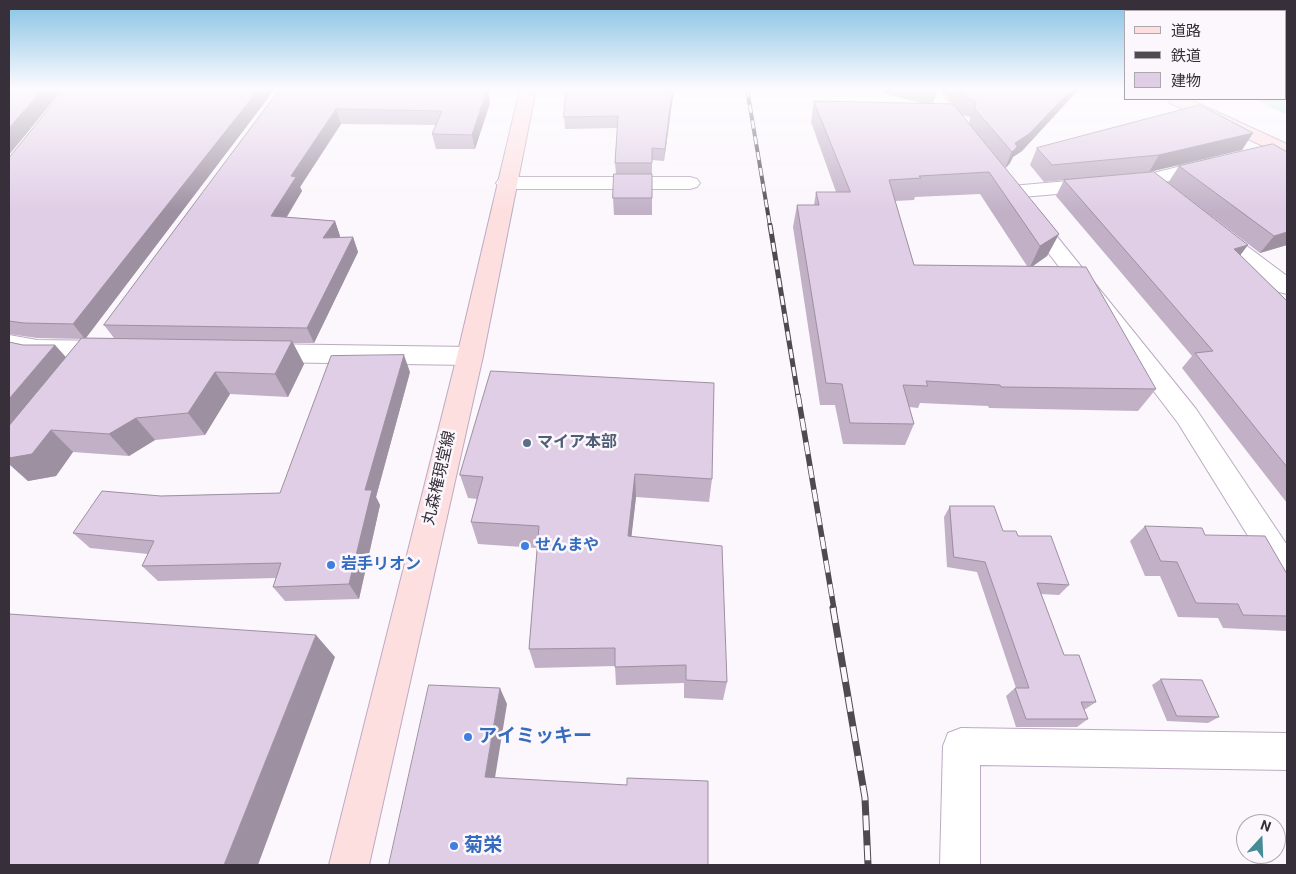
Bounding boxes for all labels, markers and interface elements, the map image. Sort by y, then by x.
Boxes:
legend [1124,10,1286,100]
text: 道路 [1171,22,1201,40]
text: 鉄道 [1171,47,1201,65]
text: 建物 [1171,72,1201,90]
street label: 丸森権現堂線 [420,429,460,527]
place label: マイア本部 [537,433,617,453]
marker: マイア本部 [521,437,533,449]
place label: せんまや [535,536,599,556]
marker: せんまや [519,540,531,552]
place label: 岩手リオン [341,555,421,575]
marker: 岩手リオン [325,559,337,571]
place label: アイミッキー [478,726,592,748]
marker: アイミッキー [462,731,474,743]
north arrow [1236,814,1286,864]
text: N [1258,817,1273,835]
place label: 菊栄 [464,835,502,857]
marker: 菊栄 [448,840,460,852]

